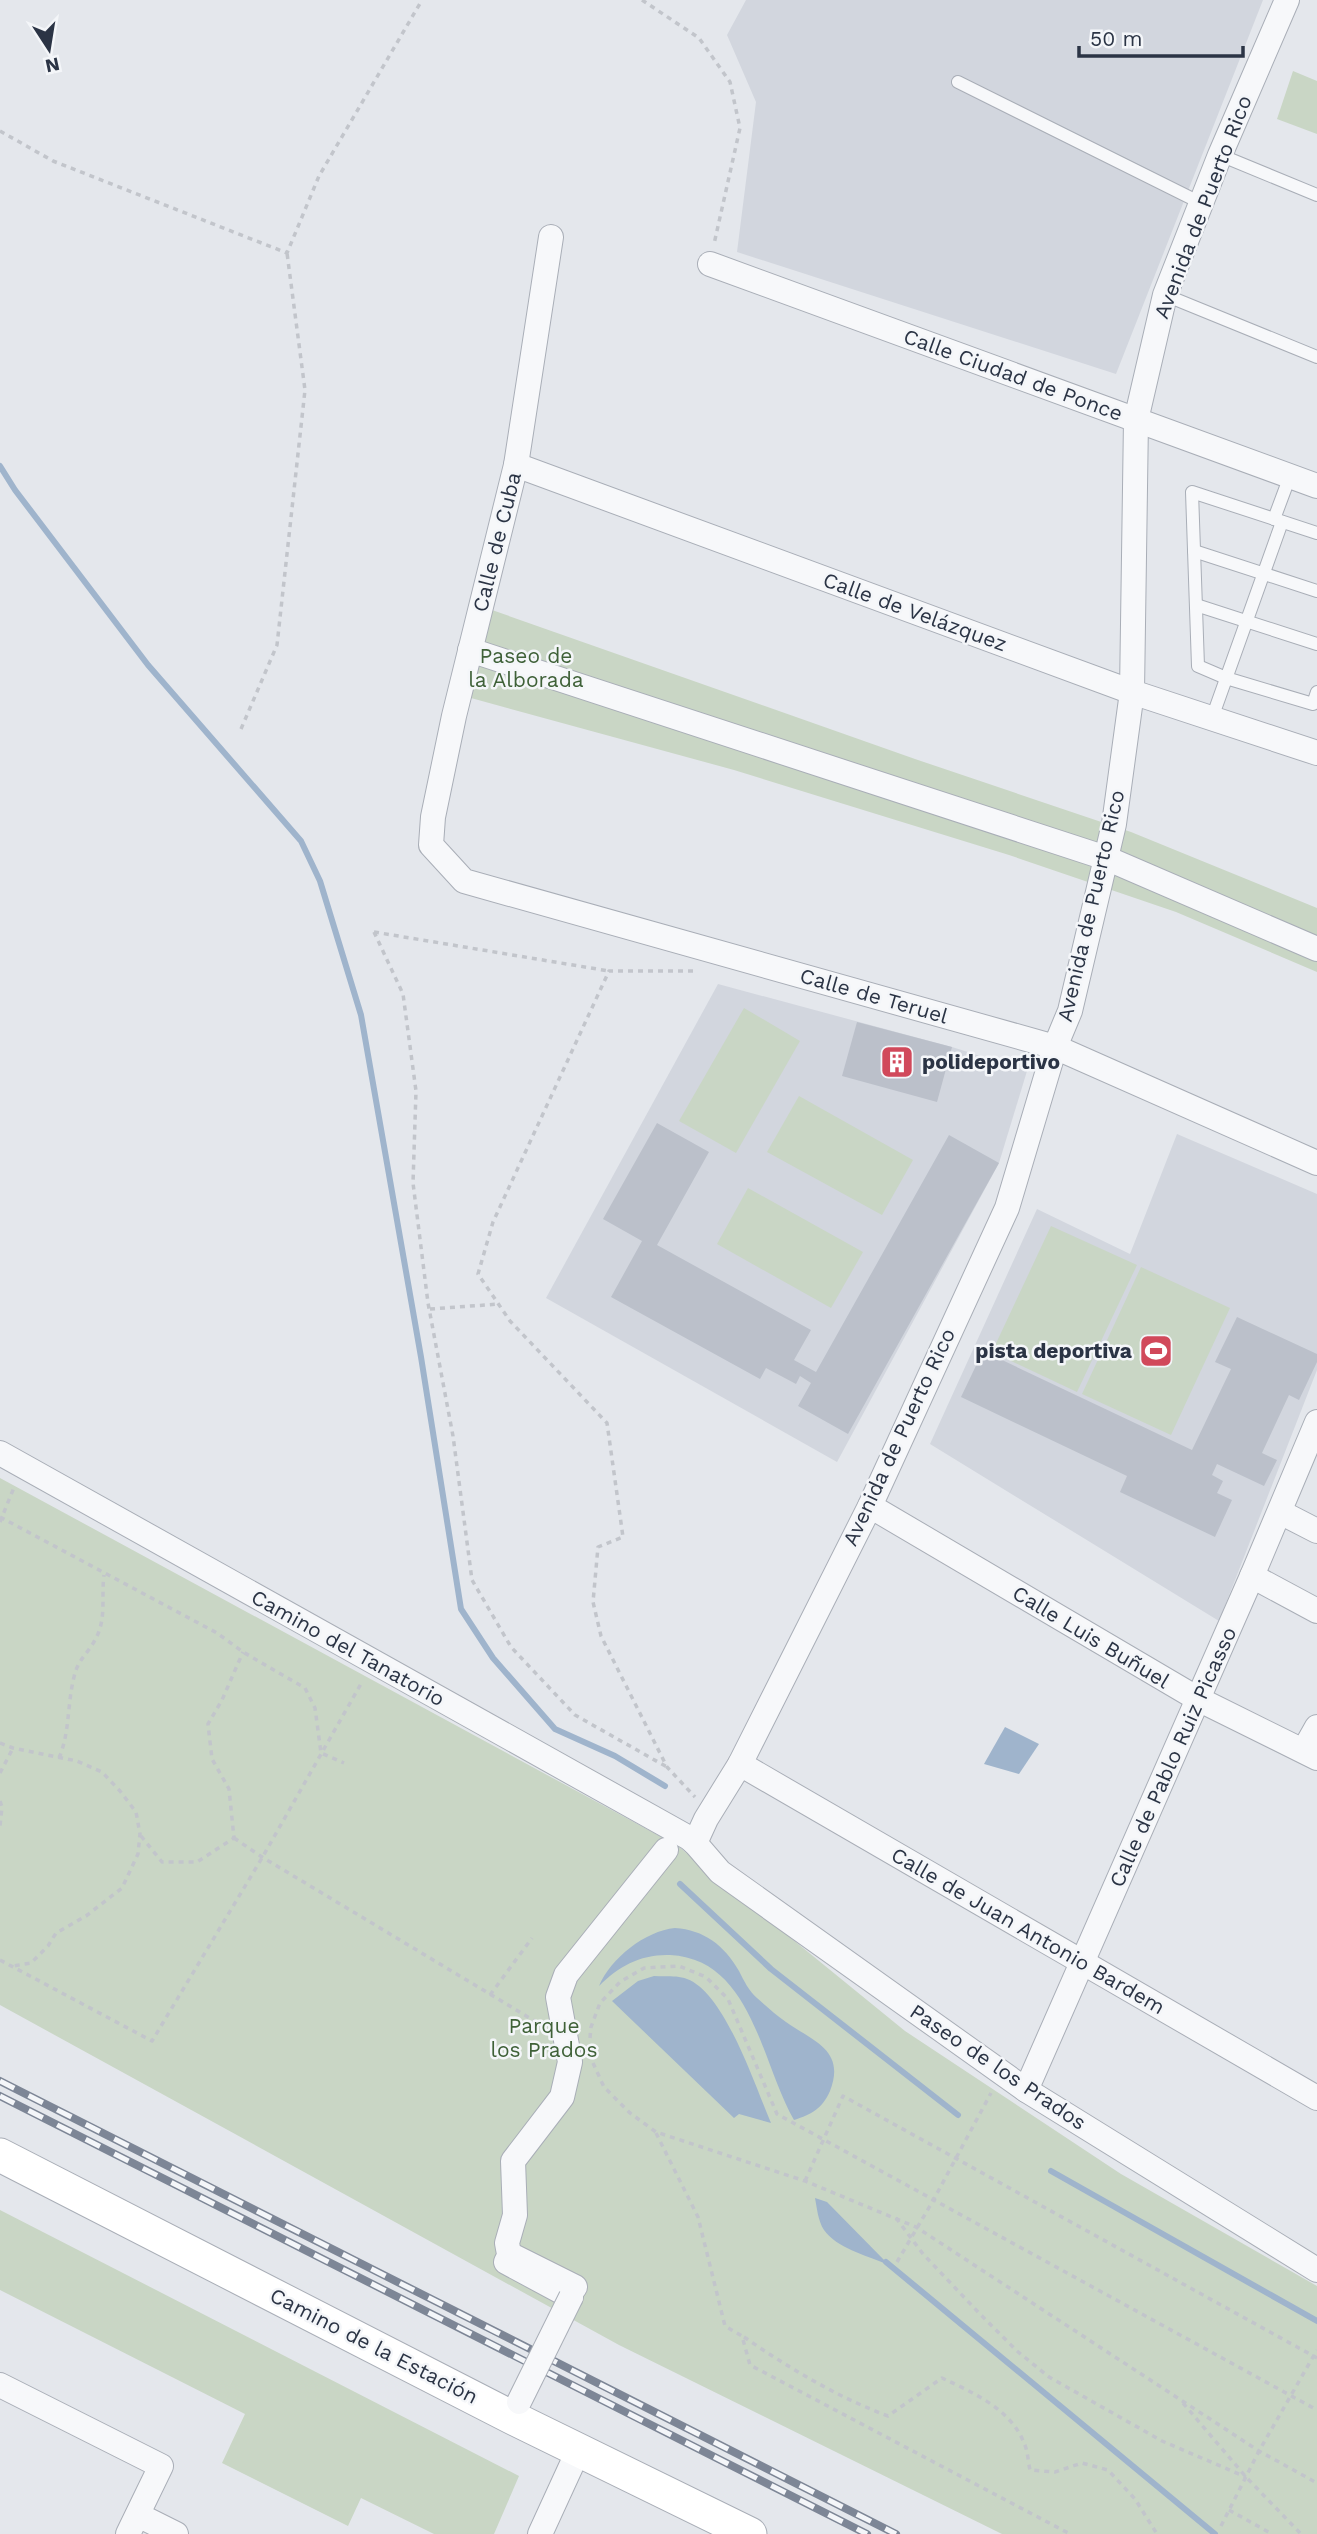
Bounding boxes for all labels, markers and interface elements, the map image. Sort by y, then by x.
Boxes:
north arrow [14,14,84,84]
scale bar [1079,14,1244,58]
text: 50 m [1090,26,1142,51]
text: N [43,52,62,78]
street label: Avenida de Puerto Rico [1148,92,1257,322]
street label: Calle Ciudad de Ponce [900,323,1126,426]
street label: Calle de Cuba [467,469,526,614]
street label: Calle de Velázquez [820,567,1010,656]
park label: Paseo de la Alborada [468,643,584,692]
street label: Avenida de Puerto Rico [1052,788,1129,1024]
street label: Calle de Teruel [797,962,952,1029]
building icon: polideportivo [878,1043,916,1081]
place label: polideportivo [922,1049,1060,1074]
street label: Avenida de Puerto Rico [837,1324,960,1550]
sports icon: pista deportiva [1137,1332,1175,1370]
place label: pista deportiva [975,1338,1133,1363]
street label: Calle Luis Buñuel [1008,1580,1175,1694]
street label: Camino del Tanatorio [247,1584,449,1711]
street label: Calle de Pablo Ruiz Picasso [1104,1623,1241,1891]
street label: Calle de Juan Antonio Bardem [887,1842,1170,2019]
street label: Paseo de los Prados [905,1998,1091,2135]
park label: Parque los Prados [490,2013,598,2062]
street label: Camino de la Estación [266,2282,482,2409]

